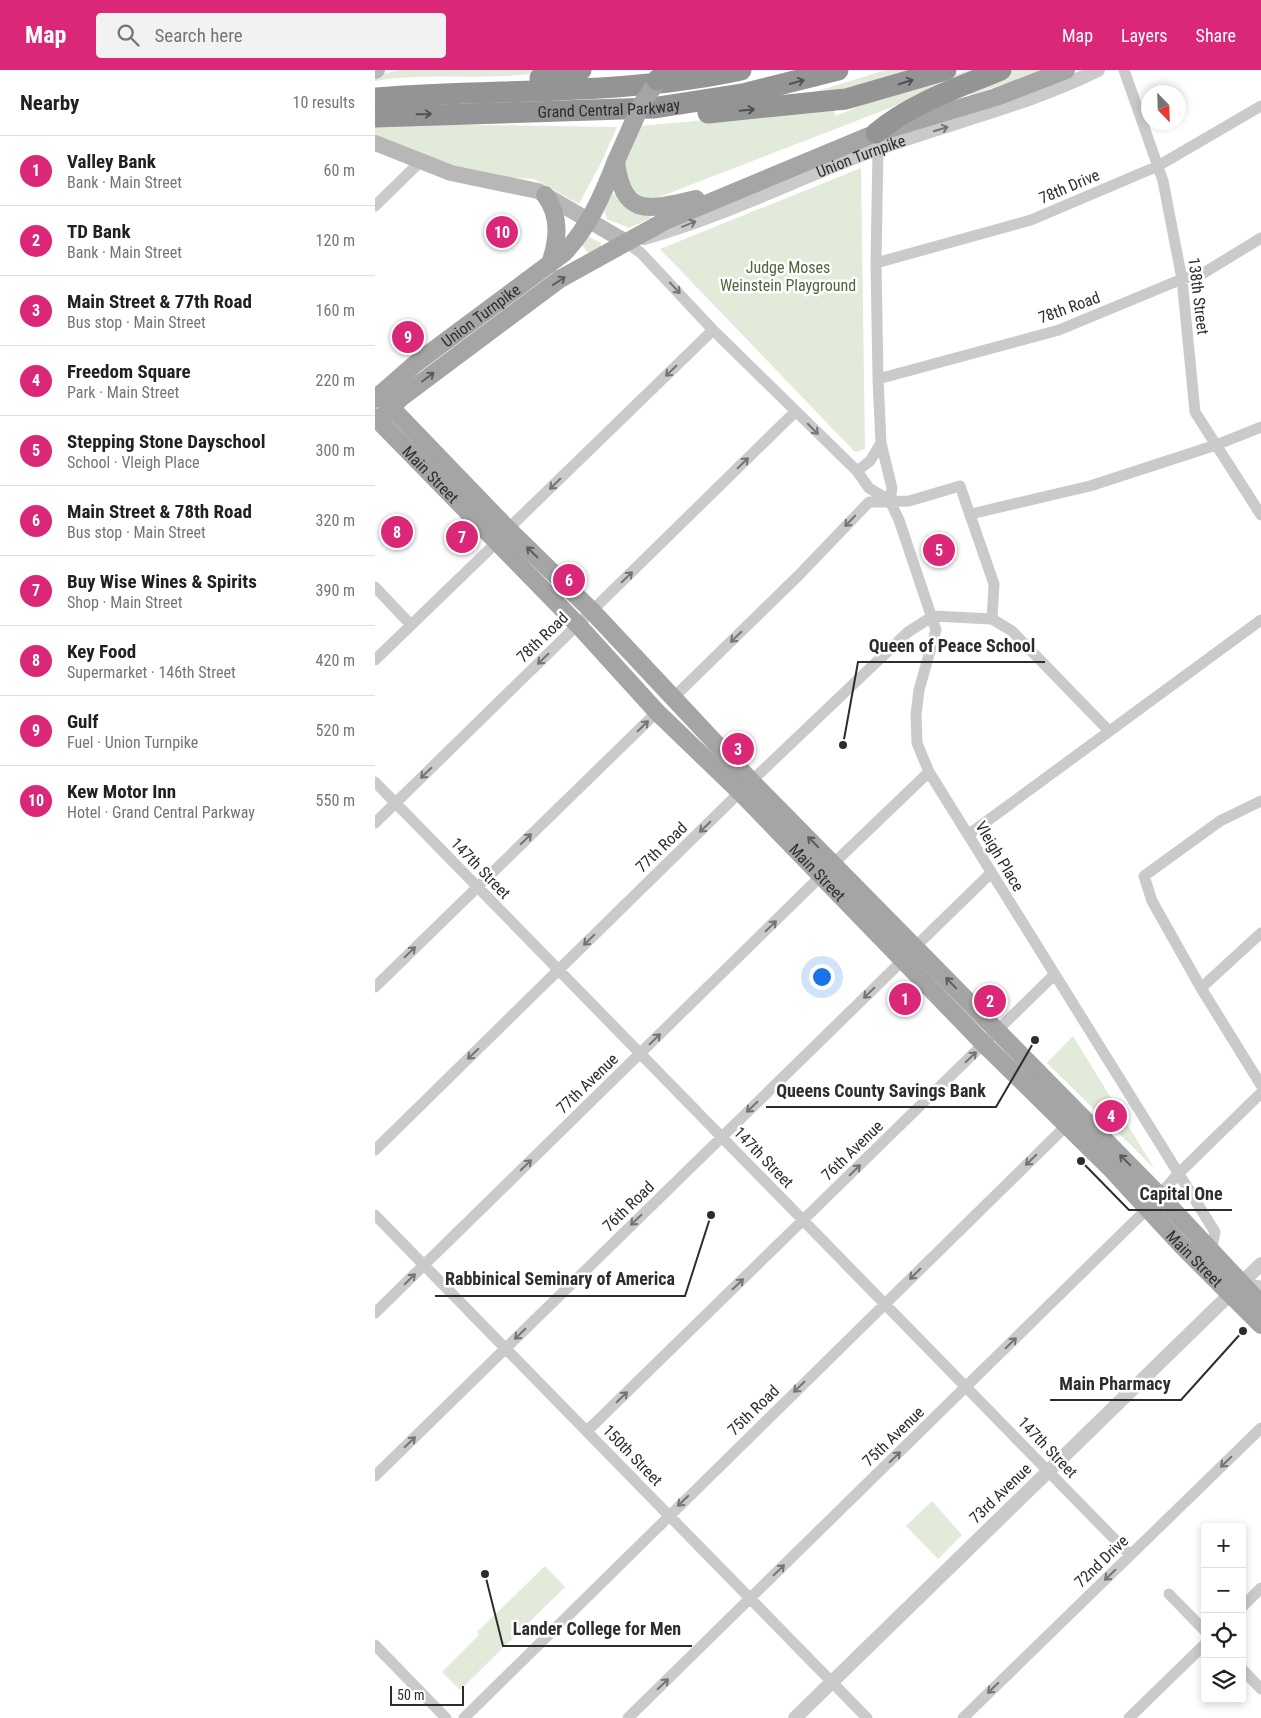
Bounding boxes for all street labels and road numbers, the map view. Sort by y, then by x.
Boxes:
street label: Grand Central Parkway [537,95,682,122]
street label: Union Turnpike [814,131,908,182]
street label: 78th Drive [1036,165,1102,208]
street label: 138th Street [1184,257,1213,336]
street label: Union Turnpike [438,280,524,351]
street label: 78th Road [1036,288,1103,327]
street label: Main Street [398,442,463,507]
street label: 78th Road [513,608,572,666]
street label: 77th Road [632,818,691,876]
street label: Vleigh Place [971,818,1028,895]
street label: 147th Street [447,834,515,903]
street label: Main Street [785,840,849,905]
street label: 77th Avenue [553,1049,622,1117]
street label: 76th Avenue [818,1116,887,1184]
street label: 147th Street [730,1123,798,1192]
street label: 76th Road [599,1177,658,1235]
street label: Main Street [1162,1226,1227,1291]
street label: 75th Road [724,1381,783,1439]
street label: 75th Avenue [859,1402,928,1470]
street label: 147th Street [1014,1413,1082,1482]
street label: 150th Street [599,1421,667,1490]
street label: 73rd Avenue [966,1459,1035,1527]
street label: 72nd Drive [1071,1531,1132,1591]

